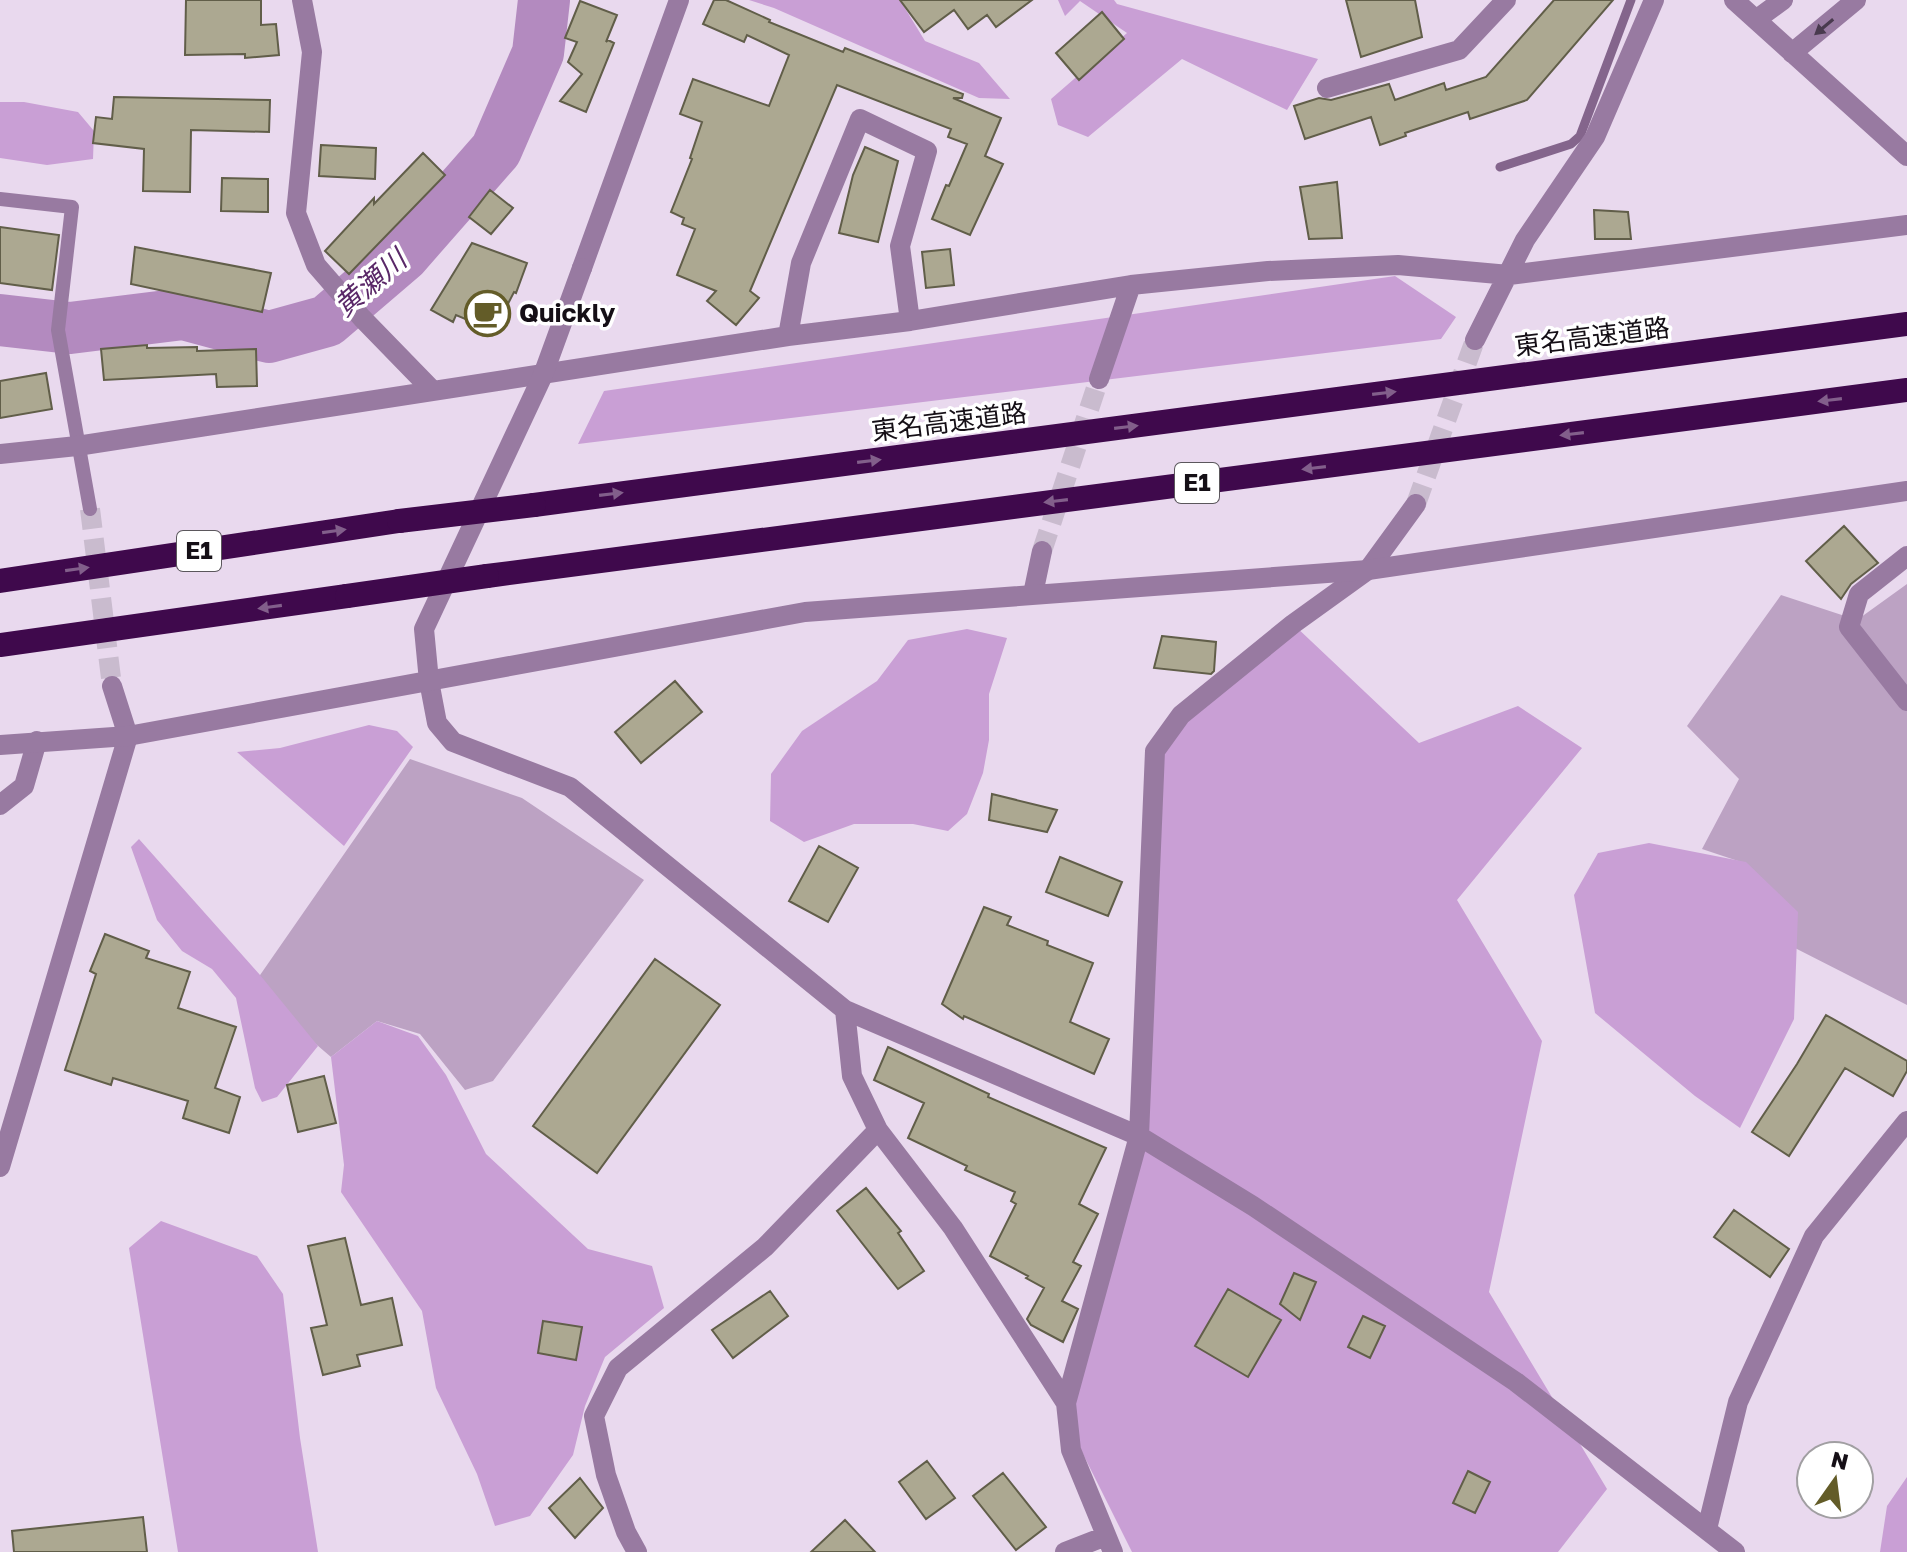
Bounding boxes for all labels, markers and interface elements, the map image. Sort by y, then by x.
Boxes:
one-way arrow [1814,18,1834,34]
water label: 黄瀬川 [327,241,414,323]
cafe icon: Quickly [464,289,512,337]
place label: Quickly [519,297,616,328]
street label: 東名高速道路 [1513,312,1671,361]
one-way arrow [1372,386,1397,399]
one-way arrow [1817,394,1842,407]
street label: 東名高速道路 [870,397,1028,446]
one-way arrow [1114,420,1139,433]
one-way arrow [1559,428,1584,441]
one-way arrow [857,454,882,467]
one-way arrow [1301,462,1326,475]
road number: E1 [1175,463,1219,503]
one-way arrow [599,488,624,501]
one-way arrow [1043,495,1068,508]
one-way arrow [322,524,347,537]
road number: E1 [177,531,221,571]
one-way arrow [65,562,90,575]
one-way arrow [257,601,282,614]
north arrow [1795,1440,1875,1520]
text: N [1829,1445,1851,1475]

